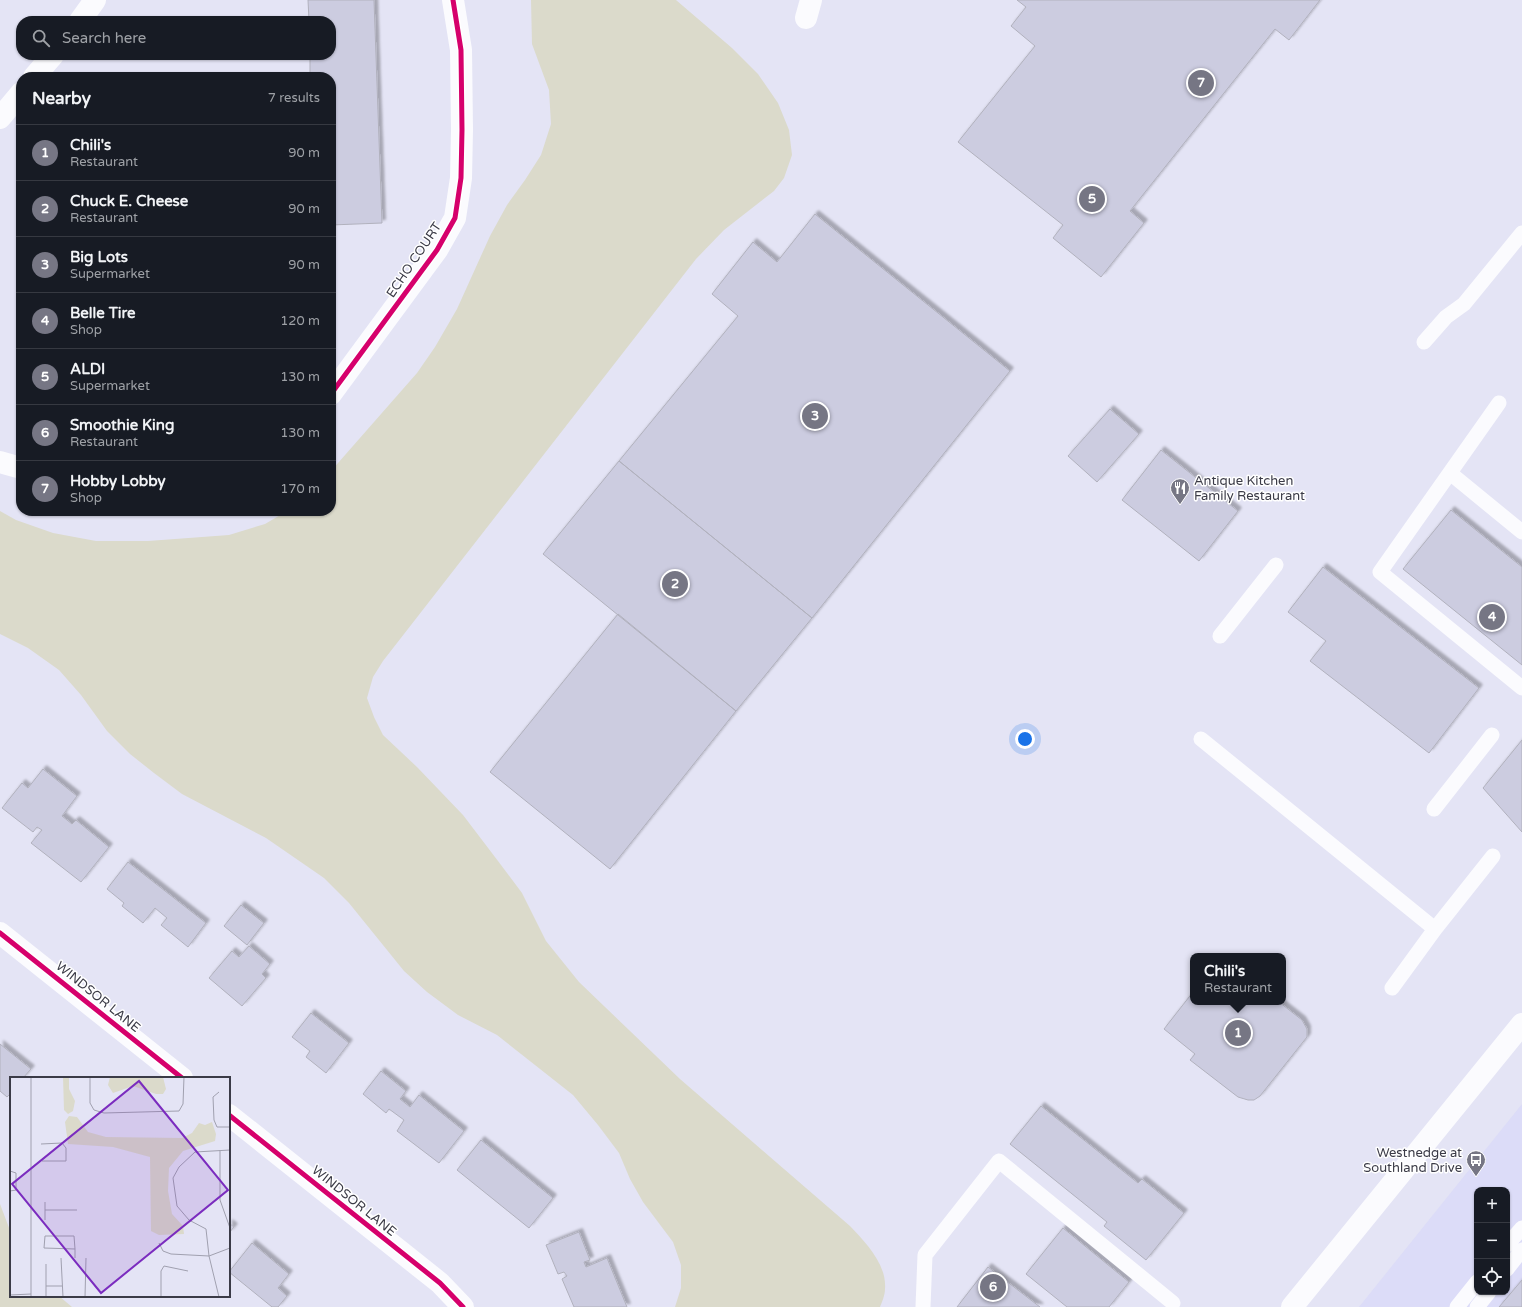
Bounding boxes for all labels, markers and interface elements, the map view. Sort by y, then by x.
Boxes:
search box [16,16,336,60]
icon: search [30,27,52,49]
text: Search here [62,29,146,47]
pin: 7 [1188,68,1214,98]
text: Nearby [32,88,91,109]
text: 7 results [268,90,320,106]
text: Chili's [70,136,111,154]
text: 1 [41,145,49,161]
text: 90 m [288,145,320,161]
text: Restaurant [70,154,138,170]
pin: 5 [1079,184,1105,214]
text: Chuck E. Cheese [70,192,188,210]
text: 2 [41,201,49,217]
text: 90 m [288,201,320,217]
text: Restaurant [70,210,138,226]
street label: ECHO COURT [383,219,445,301]
text: Big Lots [70,248,128,266]
text: 3 [41,257,49,273]
text: 90 m [288,257,320,273]
text: Supermarket [70,266,150,282]
text: Belle Tire [70,304,135,322]
text: 4 [41,313,49,329]
text: 120 m [280,313,320,329]
text: Shop [70,322,102,338]
text: ALDI [70,360,105,378]
text: 5 [41,369,49,385]
text: 130 m [280,369,320,385]
text: Supermarket [70,378,150,394]
pin: 3 [802,401,828,431]
text: Smoothie King [70,416,174,434]
text: 6 [41,425,49,441]
text: 130 m [280,425,320,441]
text: Restaurant [70,434,138,450]
text: Hobby Lobby [70,472,166,490]
place label: Antique Kitchen Family Restaurant [1194,473,1305,504]
restaurant icon: Antique Kitchen Family Restaurant [1169,477,1191,505]
text: 7 [41,481,49,497]
text: 170 m [280,481,320,497]
text: Shop [70,490,102,506]
pin: 2 [662,569,688,599]
pin: 4 [1479,602,1505,632]
your location [1015,729,1035,749]
popup [1190,953,1286,1005]
street label: WINDSOR LANE [53,958,143,1036]
text: Chili's [1204,962,1245,980]
text: Restaurant [1204,980,1272,996]
pin: 1 [1225,1018,1251,1048]
inset map [10,1077,230,1297]
place label: Westnedge at Southland Drive [1363,1145,1462,1176]
bus stop icon: Westnedge at Southland Drive [1465,1149,1487,1177]
street label: WINDSOR LANE [309,1162,399,1240]
map controls [1474,1187,1510,1295]
button: + [1474,1187,1510,1223]
button: − [1474,1223,1510,1259]
button: locate [1474,1259,1510,1295]
pin: 6 [980,1272,1006,1302]

